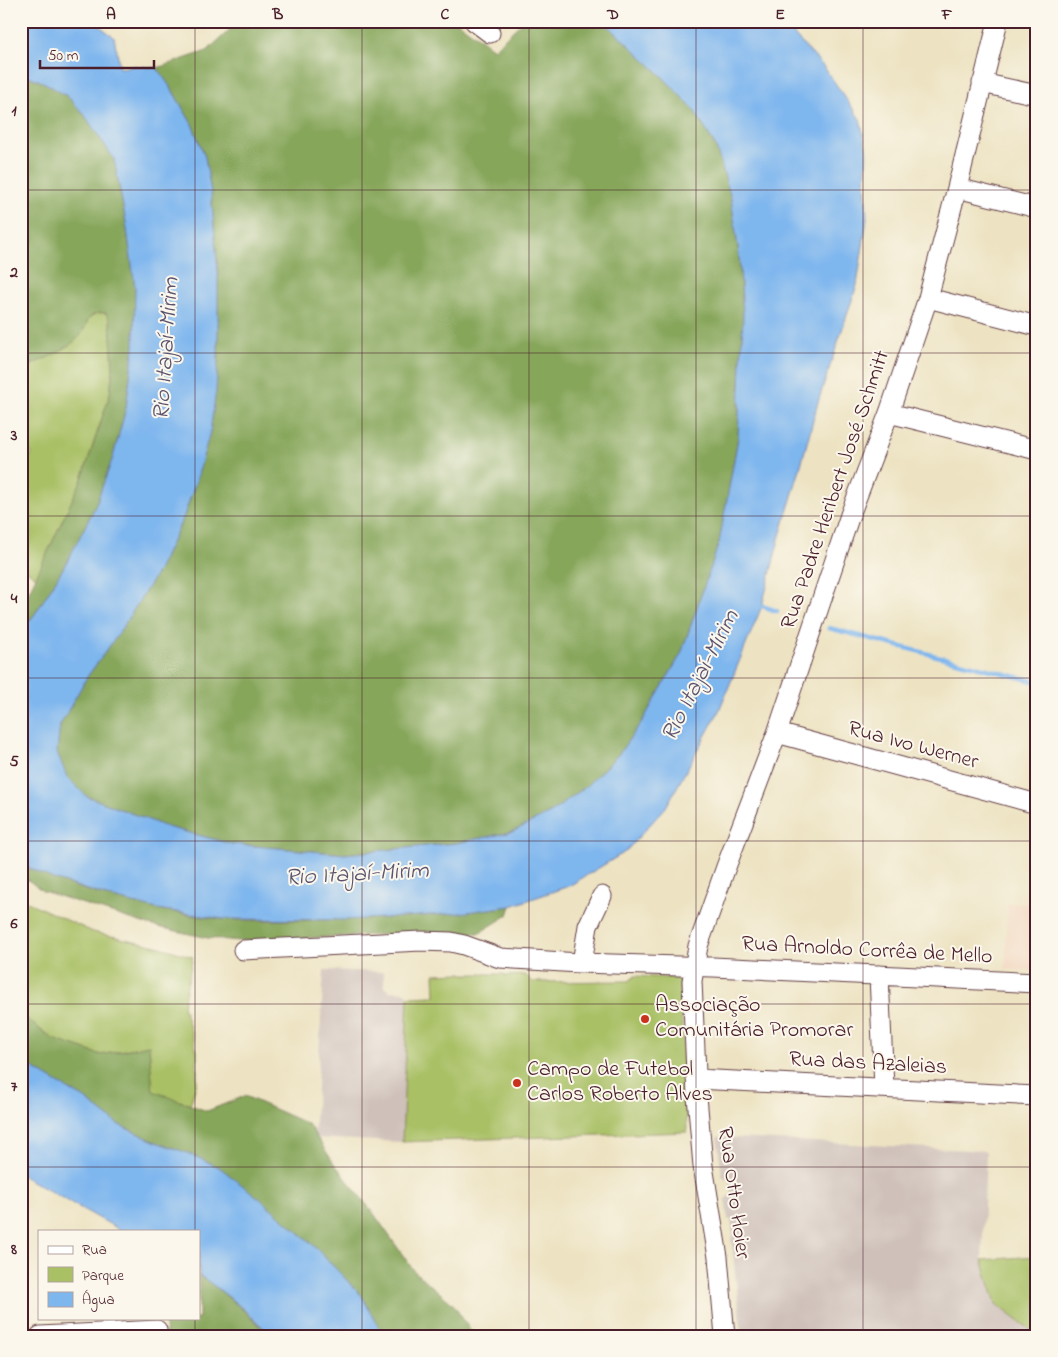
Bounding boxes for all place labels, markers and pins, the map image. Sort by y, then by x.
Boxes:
place label: Associação Comunitária Promorar [655,990,853,1047]
marker: Associação Comunitária Promorar [639,1013,651,1025]
place label: Campo de Futebol Carlos Roberto Alves [527,1054,713,1111]
marker: Campo de Futebol Carlos Roberto Alves [511,1077,523,1089]

